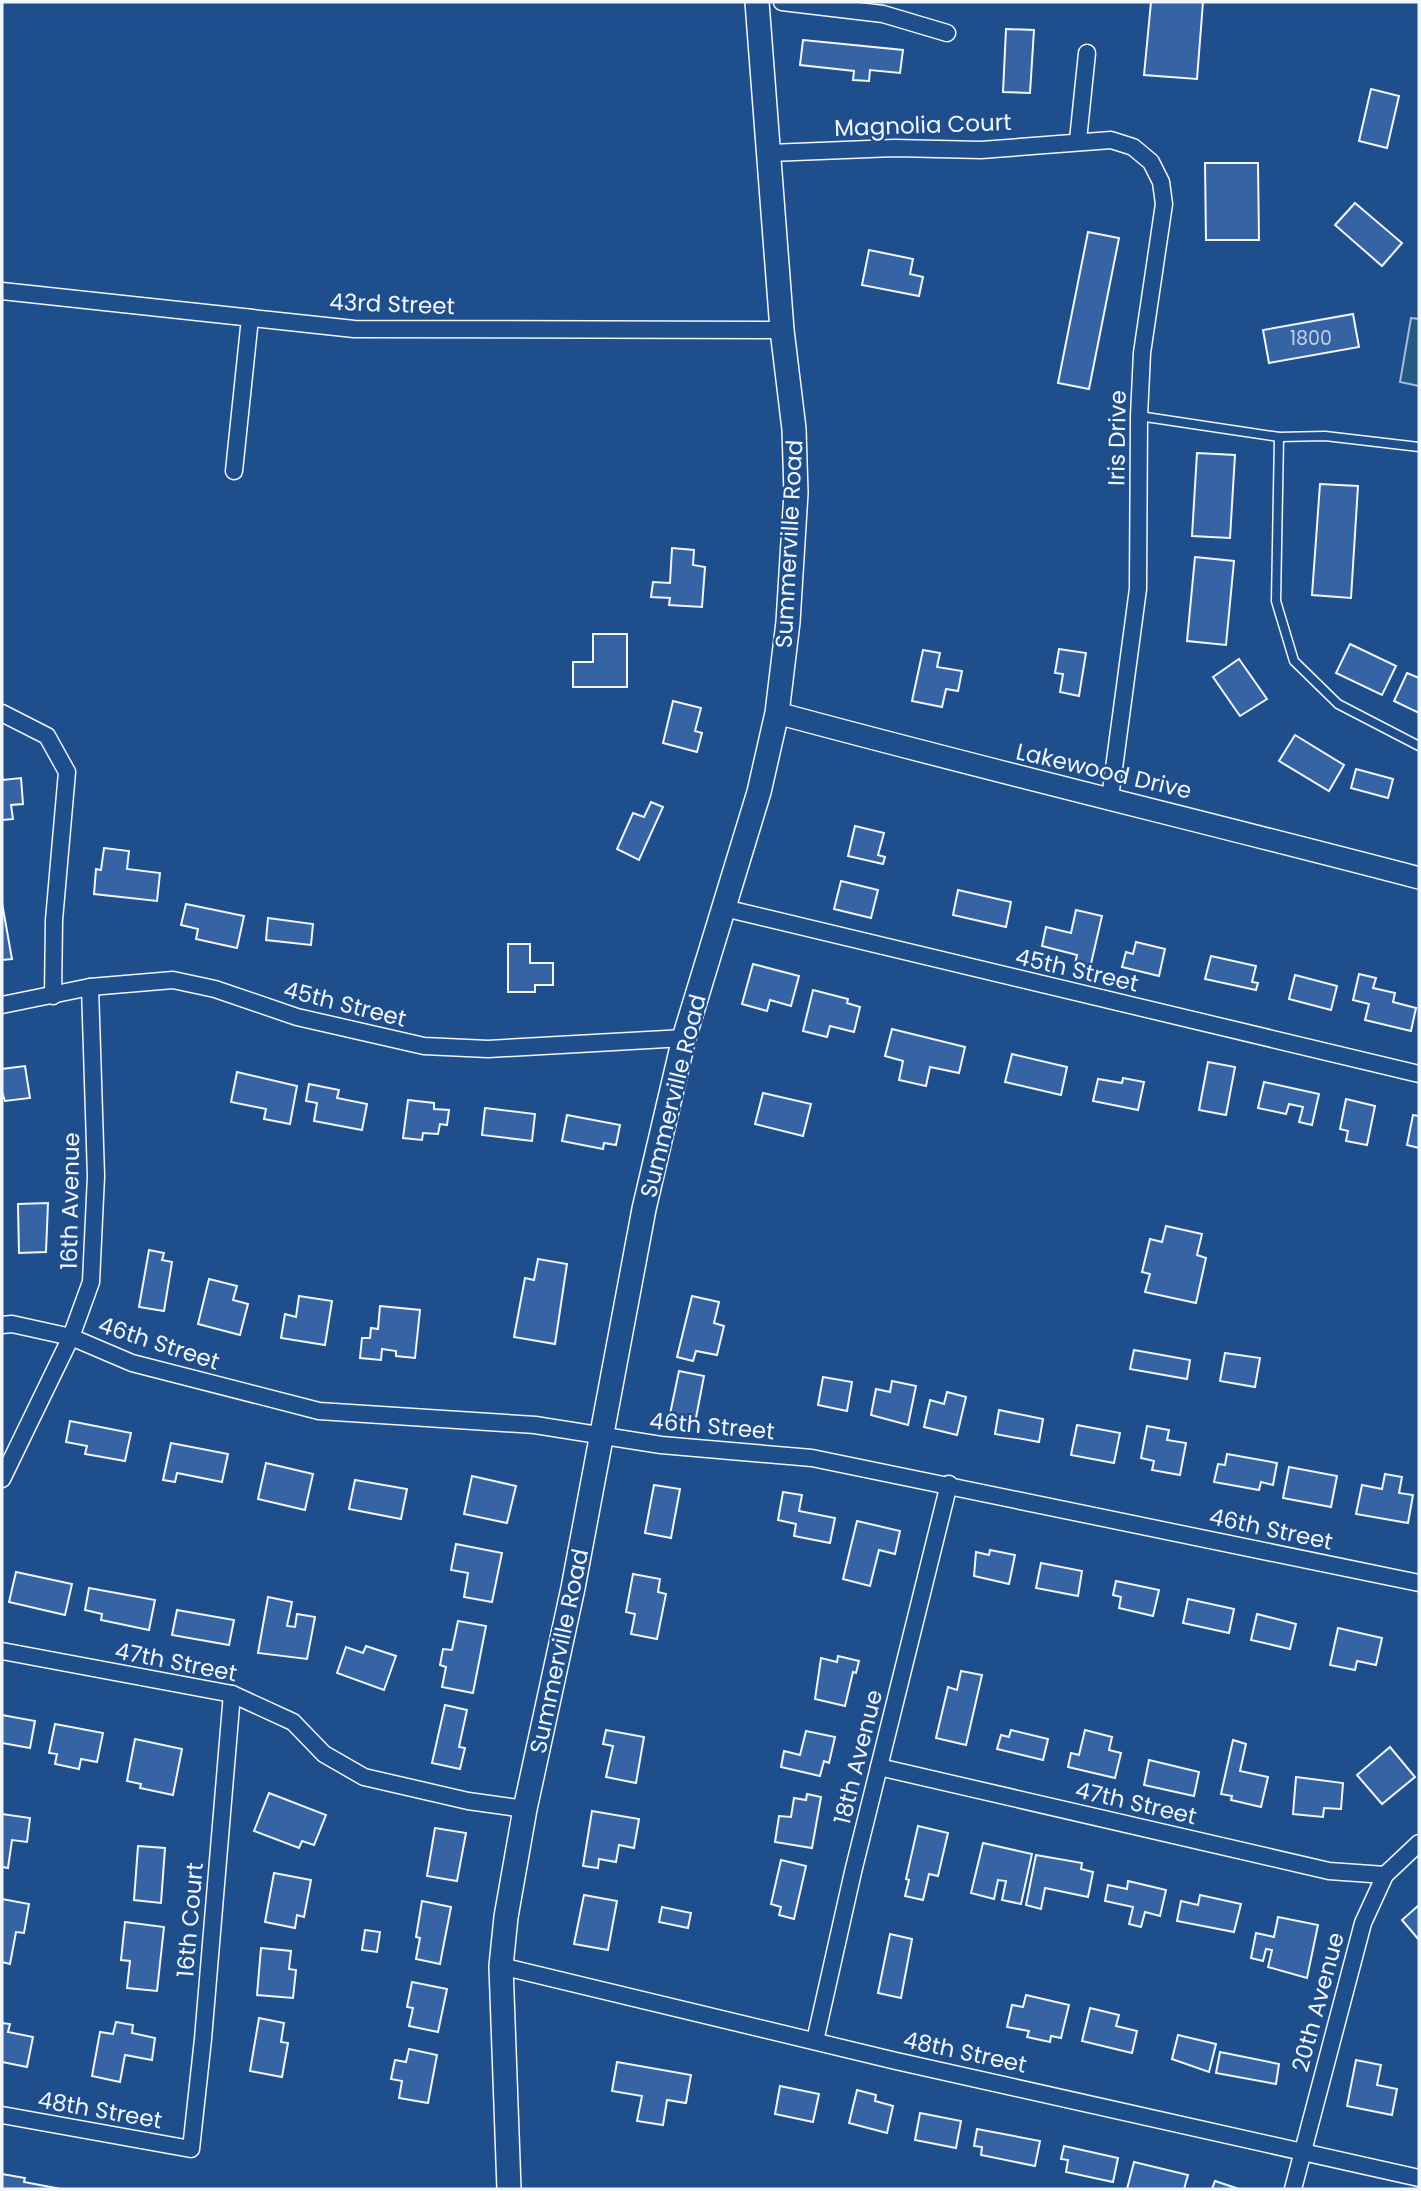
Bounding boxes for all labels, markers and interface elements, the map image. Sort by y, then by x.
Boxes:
street label: Magnolia Court [834,106,1012,144]
street label: 43rd Street [329,286,455,322]
house number: 1800 [1290,325,1332,352]
street label: Iris Drive [1100,390,1134,486]
street label: Summerville Road [768,439,810,649]
street label: Lakewood Drive [1013,735,1195,807]
street label: 45th Street [1012,940,1142,1000]
street label: 45th Street [280,973,410,1035]
street label: Summerville Road [632,991,714,1201]
street label: 16th Avenue [53,1132,87,1270]
street label: 46th Street [94,1308,224,1378]
street label: 46th Street [648,1405,776,1447]
street label: 46th Street [1206,1500,1336,1558]
street label: Summerville Road [522,1546,596,1756]
street label: 47th Street [112,1635,240,1689]
street label: 18th Avenue [826,1686,890,1828]
street label: 47th Street [1072,1774,1200,1832]
street label: 16th Court [169,1861,211,1979]
street label: 20th Avenue [1284,1929,1352,2075]
street label: 48th Street [900,2023,1030,2081]
street label: 48th Street [35,2083,165,2137]

